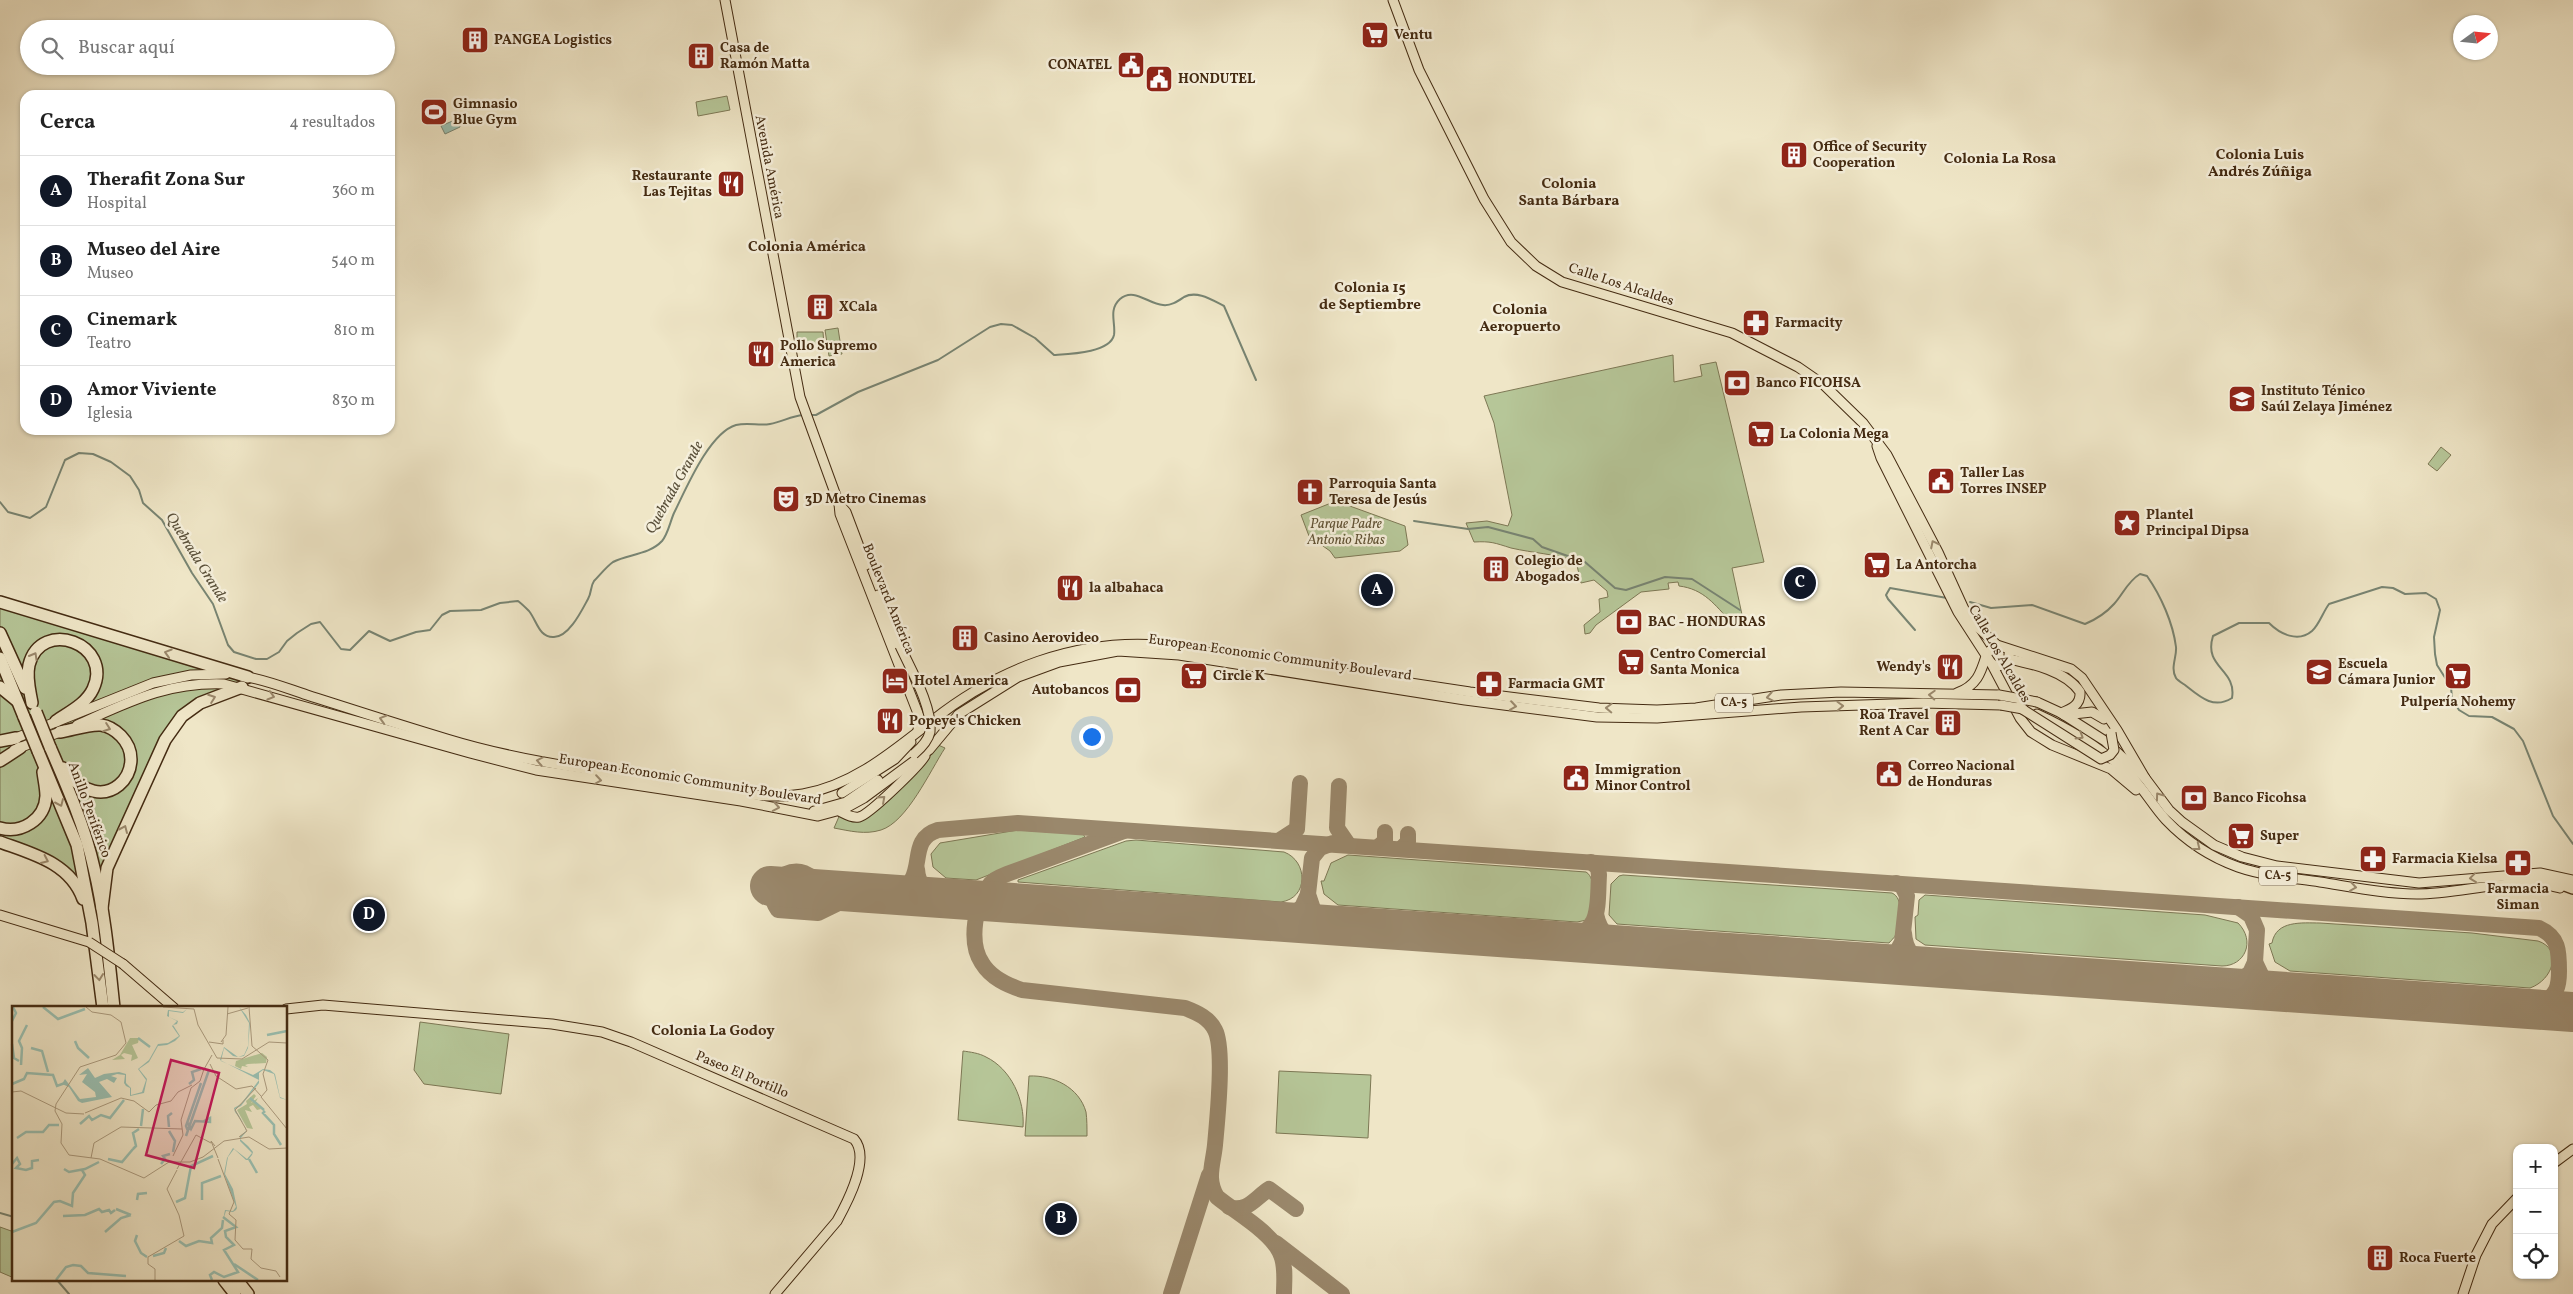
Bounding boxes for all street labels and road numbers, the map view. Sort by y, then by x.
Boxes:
street label: Avenida América [750,113,788,221]
street label: Calle Los Alcaldes [1566,259,1676,311]
street label: Boulevard América [857,541,919,657]
street label: Calle Los Alcaldes [1963,602,2035,706]
street label: European Economic Community Boulevard [1147,630,1413,686]
road number: CA-5 [1715,694,1753,712]
street label: European Economic Community Boulevard [557,750,823,810]
street label: Anillo Periférico [63,759,115,861]
road number: CA-5 [2259,866,2297,886]
street label: Paseo El Portillo [692,1047,792,1103]

